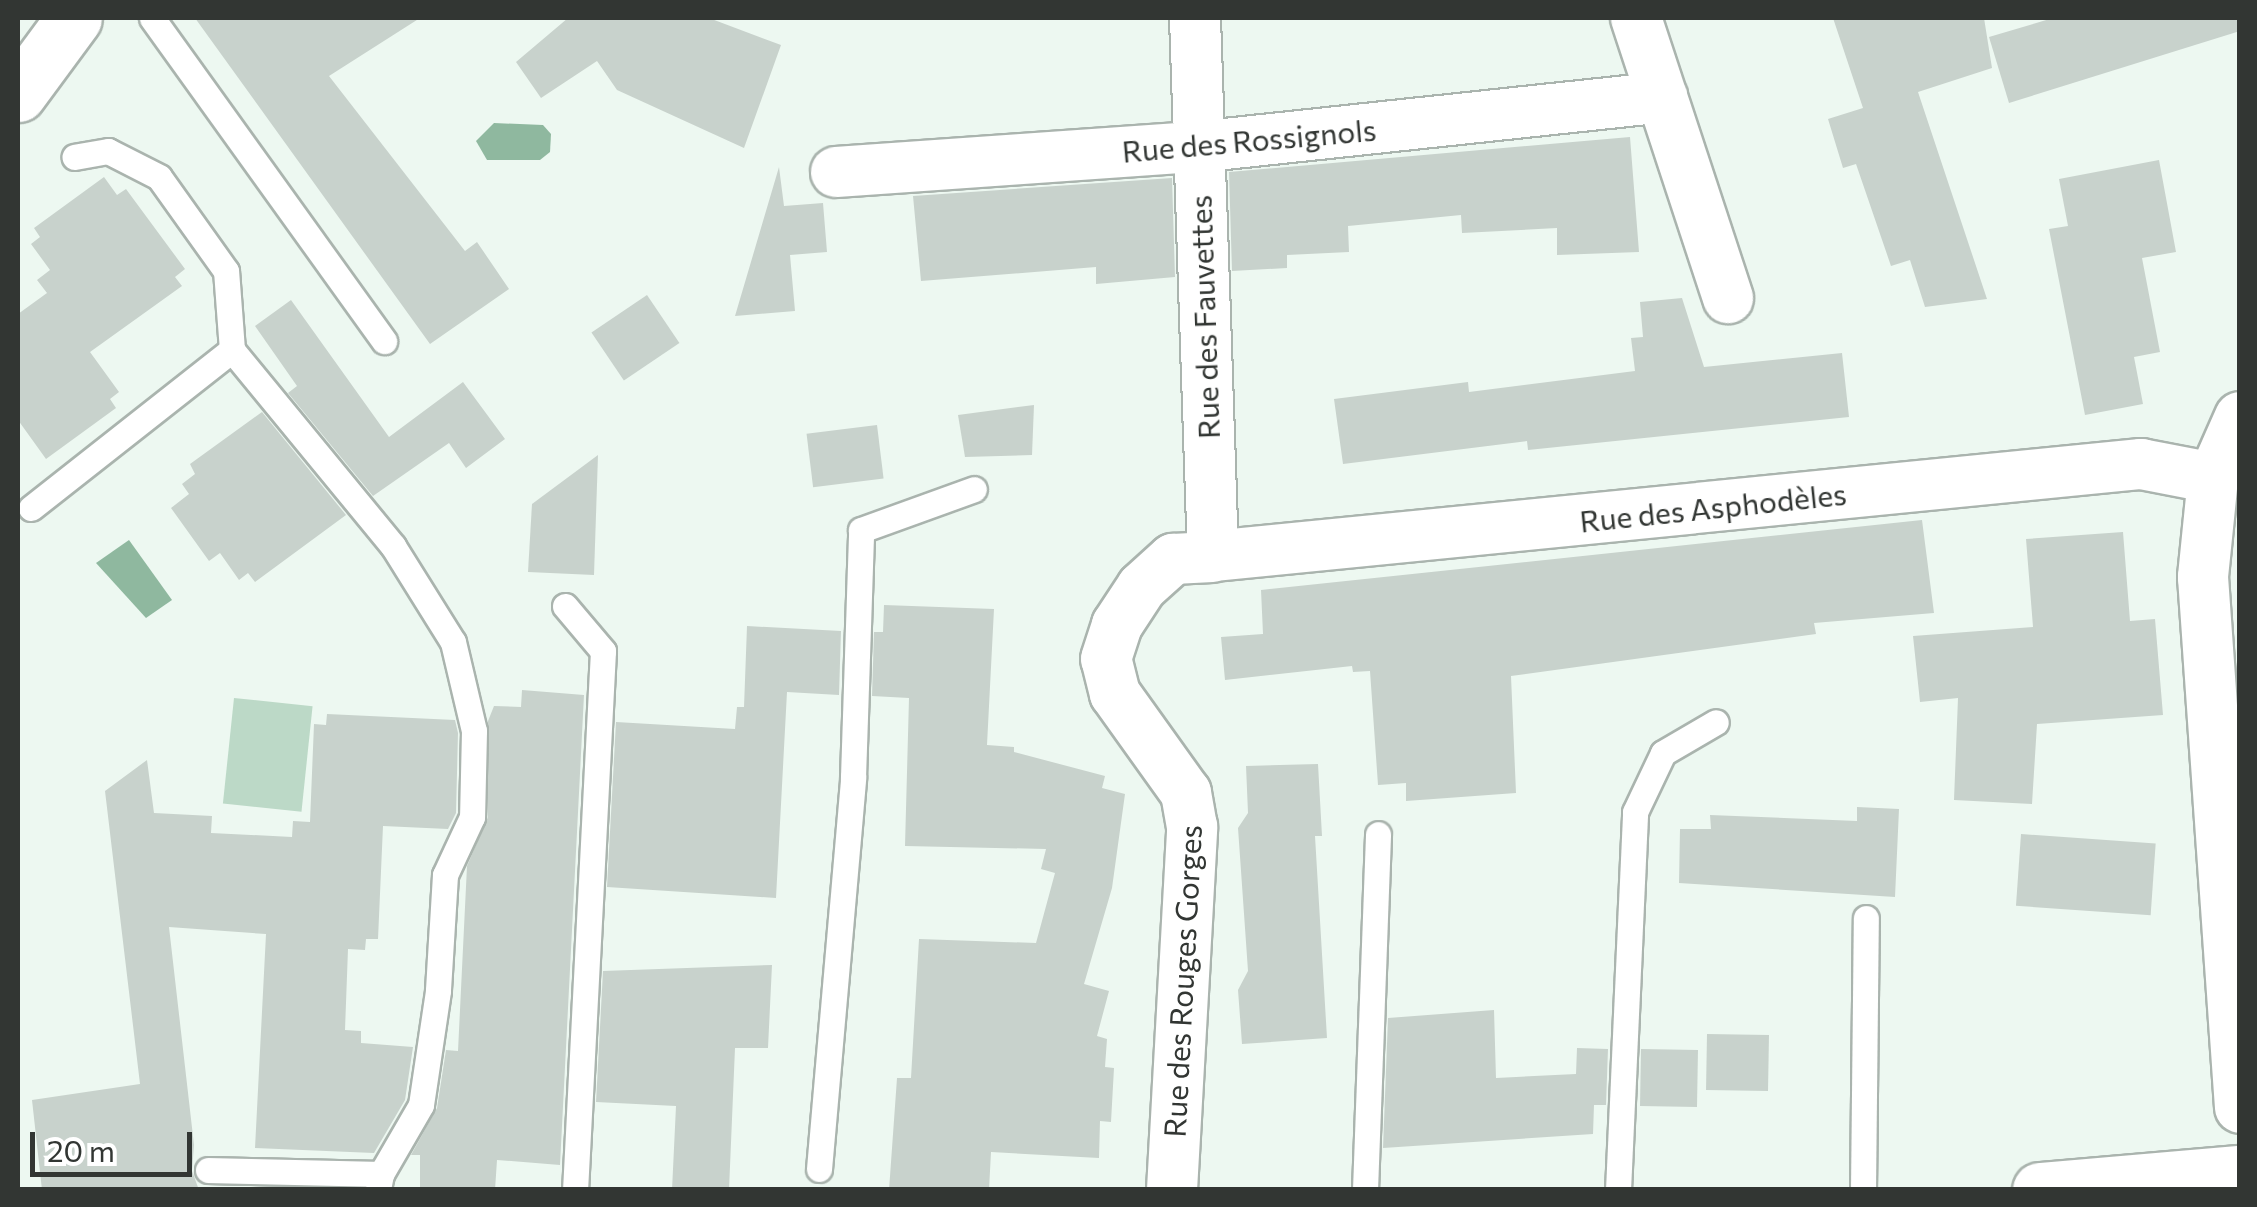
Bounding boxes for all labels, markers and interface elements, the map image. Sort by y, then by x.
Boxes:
street label: Rue des Rossignols [1120,111,1378,169]
street label: Rue des Fauvettes [1182,194,1226,440]
street label: Rue des Asphodèles [1578,475,1848,539]
street label: Rue des Rouges Gorges [1156,824,1208,1138]
scale bar [35,1112,198,1174]
text: 20 m [47,1131,115,1168]

